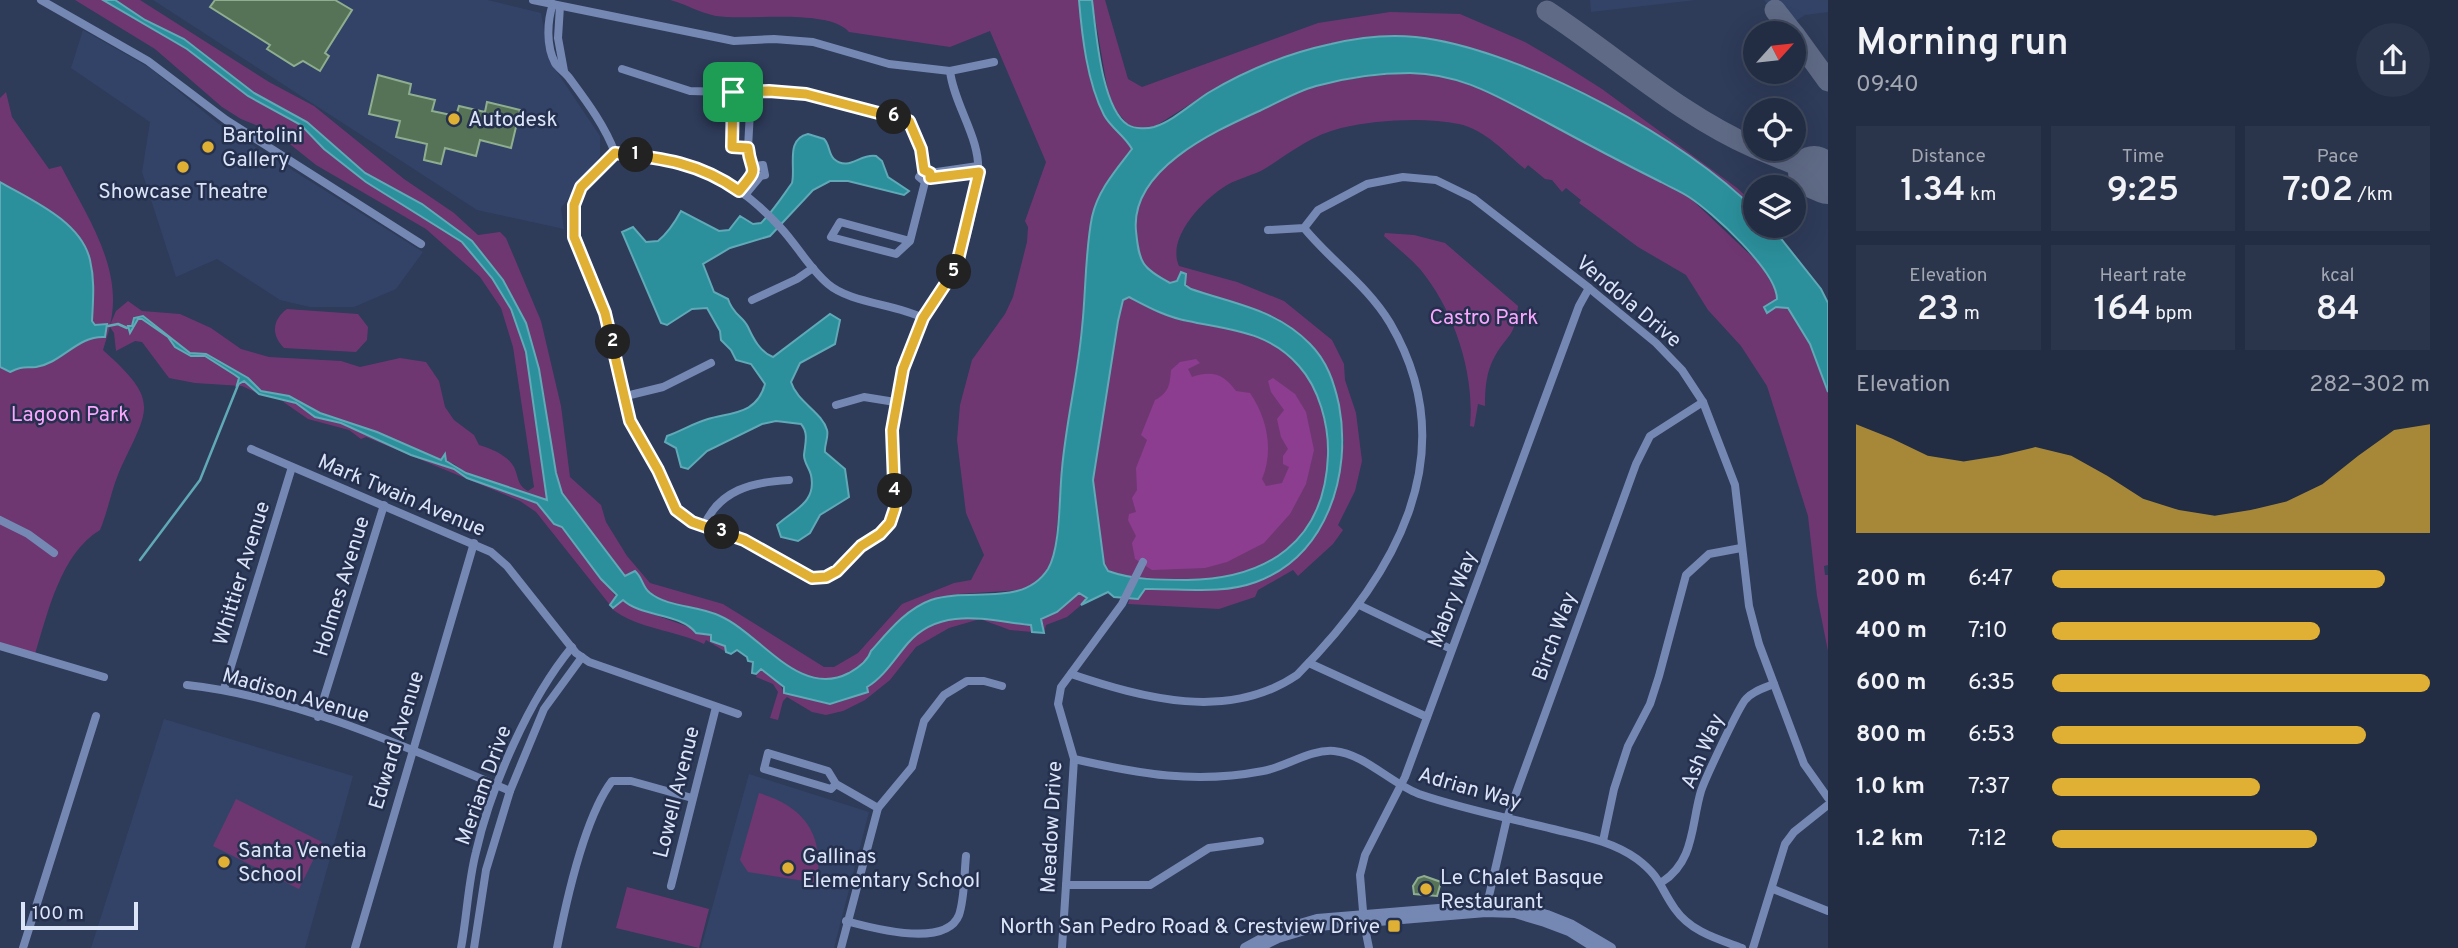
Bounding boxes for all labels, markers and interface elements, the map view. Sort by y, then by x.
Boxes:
text: Morning run [1856,20,2069,69]
north arrow [1743,21,1806,84]
map controls [1743,21,1806,238]
button: share [2356,23,2430,97]
pin [703,62,763,122]
text: 09:40 [1856,71,1919,100]
icon: arrive [714,73,752,111]
button: locate [1743,98,1806,161]
pin: 6 [876,100,912,134]
text: 6 [888,104,899,128]
place label: Autodesk [468,107,558,134]
marker: Autodesk [446,111,462,127]
place label: Bartolini Gallery [222,123,303,174]
pin: 1 [618,138,654,172]
marker: Bartolini Gallery [200,139,216,155]
text: 1 [632,142,639,166]
text: Distance [1911,145,1986,169]
text: Time [2122,145,2164,169]
text: Pace [2317,145,2359,169]
marker: Showcase Theatre [175,159,191,175]
text: 1.34 [1900,169,1966,213]
text: 9:25 [2107,169,2179,213]
text: 7:02 [2282,169,2353,213]
button: layers [1743,175,1806,238]
place label: Showcase Theatre [98,179,268,206]
text: km [1966,183,1996,207]
text: /km [2353,183,2393,207]
street label: Vendola Drive [1570,250,1687,354]
pin: 5 [936,254,972,290]
text: 5 [948,259,959,283]
text: Elevation [1909,264,1987,288]
text: Heart rate [2100,264,2186,288]
text: kcal [2321,264,2355,288]
text: 23 [1917,288,1959,332]
text: 164 [2093,288,2151,332]
text: 84 [2316,288,2360,332]
text: m [1959,302,1980,326]
text: bpm [2151,302,2193,326]
park label: Castro Park [1429,305,1539,332]
pin: 2 [596,324,630,360]
text: 2 [607,329,618,353]
text: Elevation [1856,371,1951,400]
text: 282–302 m [2309,371,2430,400]
park label: Lagoon Park [11,402,129,429]
street label: Mark Twain Avenue [313,449,489,544]
pin: 4 [878,474,912,508]
text: 4 [888,478,901,502]
street label: Whittier Avenue [208,498,277,649]
street label: Holmes Avenue [308,513,377,660]
pin: 3 [704,514,740,550]
text: 3 [716,519,727,543]
street label: Mabry Way [1422,547,1484,652]
text: 200 m [1856,565,1926,594]
text: 6:47 [1968,565,2013,594]
street label: Birch Way [1527,588,1584,685]
text: 400 m [1856,617,1927,646]
text: 7:10 [1968,617,2008,646]
street label: Madison Avenue [219,662,372,730]
street label: Edward Avenue [364,668,431,813]
text: 600 m [1856,669,1926,698]
text: 6:35 [1968,669,2015,698]
street label: Ash Way [1675,710,1731,793]
text: 800 m [1856,721,1926,750]
text: 6:53 [1968,721,2015,750]
street label: Meriam Drive [450,722,519,849]
street label: Lowell Avenue [648,724,707,861]
street label: Meadow Drive [1036,760,1069,894]
street label: Adrian Way [1415,762,1524,817]
text: 1.0 km [1856,773,1925,802]
text: 7:37 [1968,773,2010,802]
text: 1.2 km [1856,825,1924,854]
text: 7:12 [1968,825,2007,854]
place label: Santa Venetia School [238,838,367,889]
place label: Gallinas Elementary School [802,844,980,895]
marker: Santa Venetia School [216,854,232,870]
marker: Gallinas Elementary School [780,860,796,876]
place label: Le Chalet Basque Restaurant [1440,865,1603,916]
marker: Le Chalet Basque Restaurant [1418,881,1434,897]
scale bar [21,899,138,931]
text: 100 m [32,902,84,926]
place label: North San Pedro Road & Crestview Drive [1000,914,1380,941]
marker: North San Pedro Road & Crestview Drive [1386,918,1402,934]

